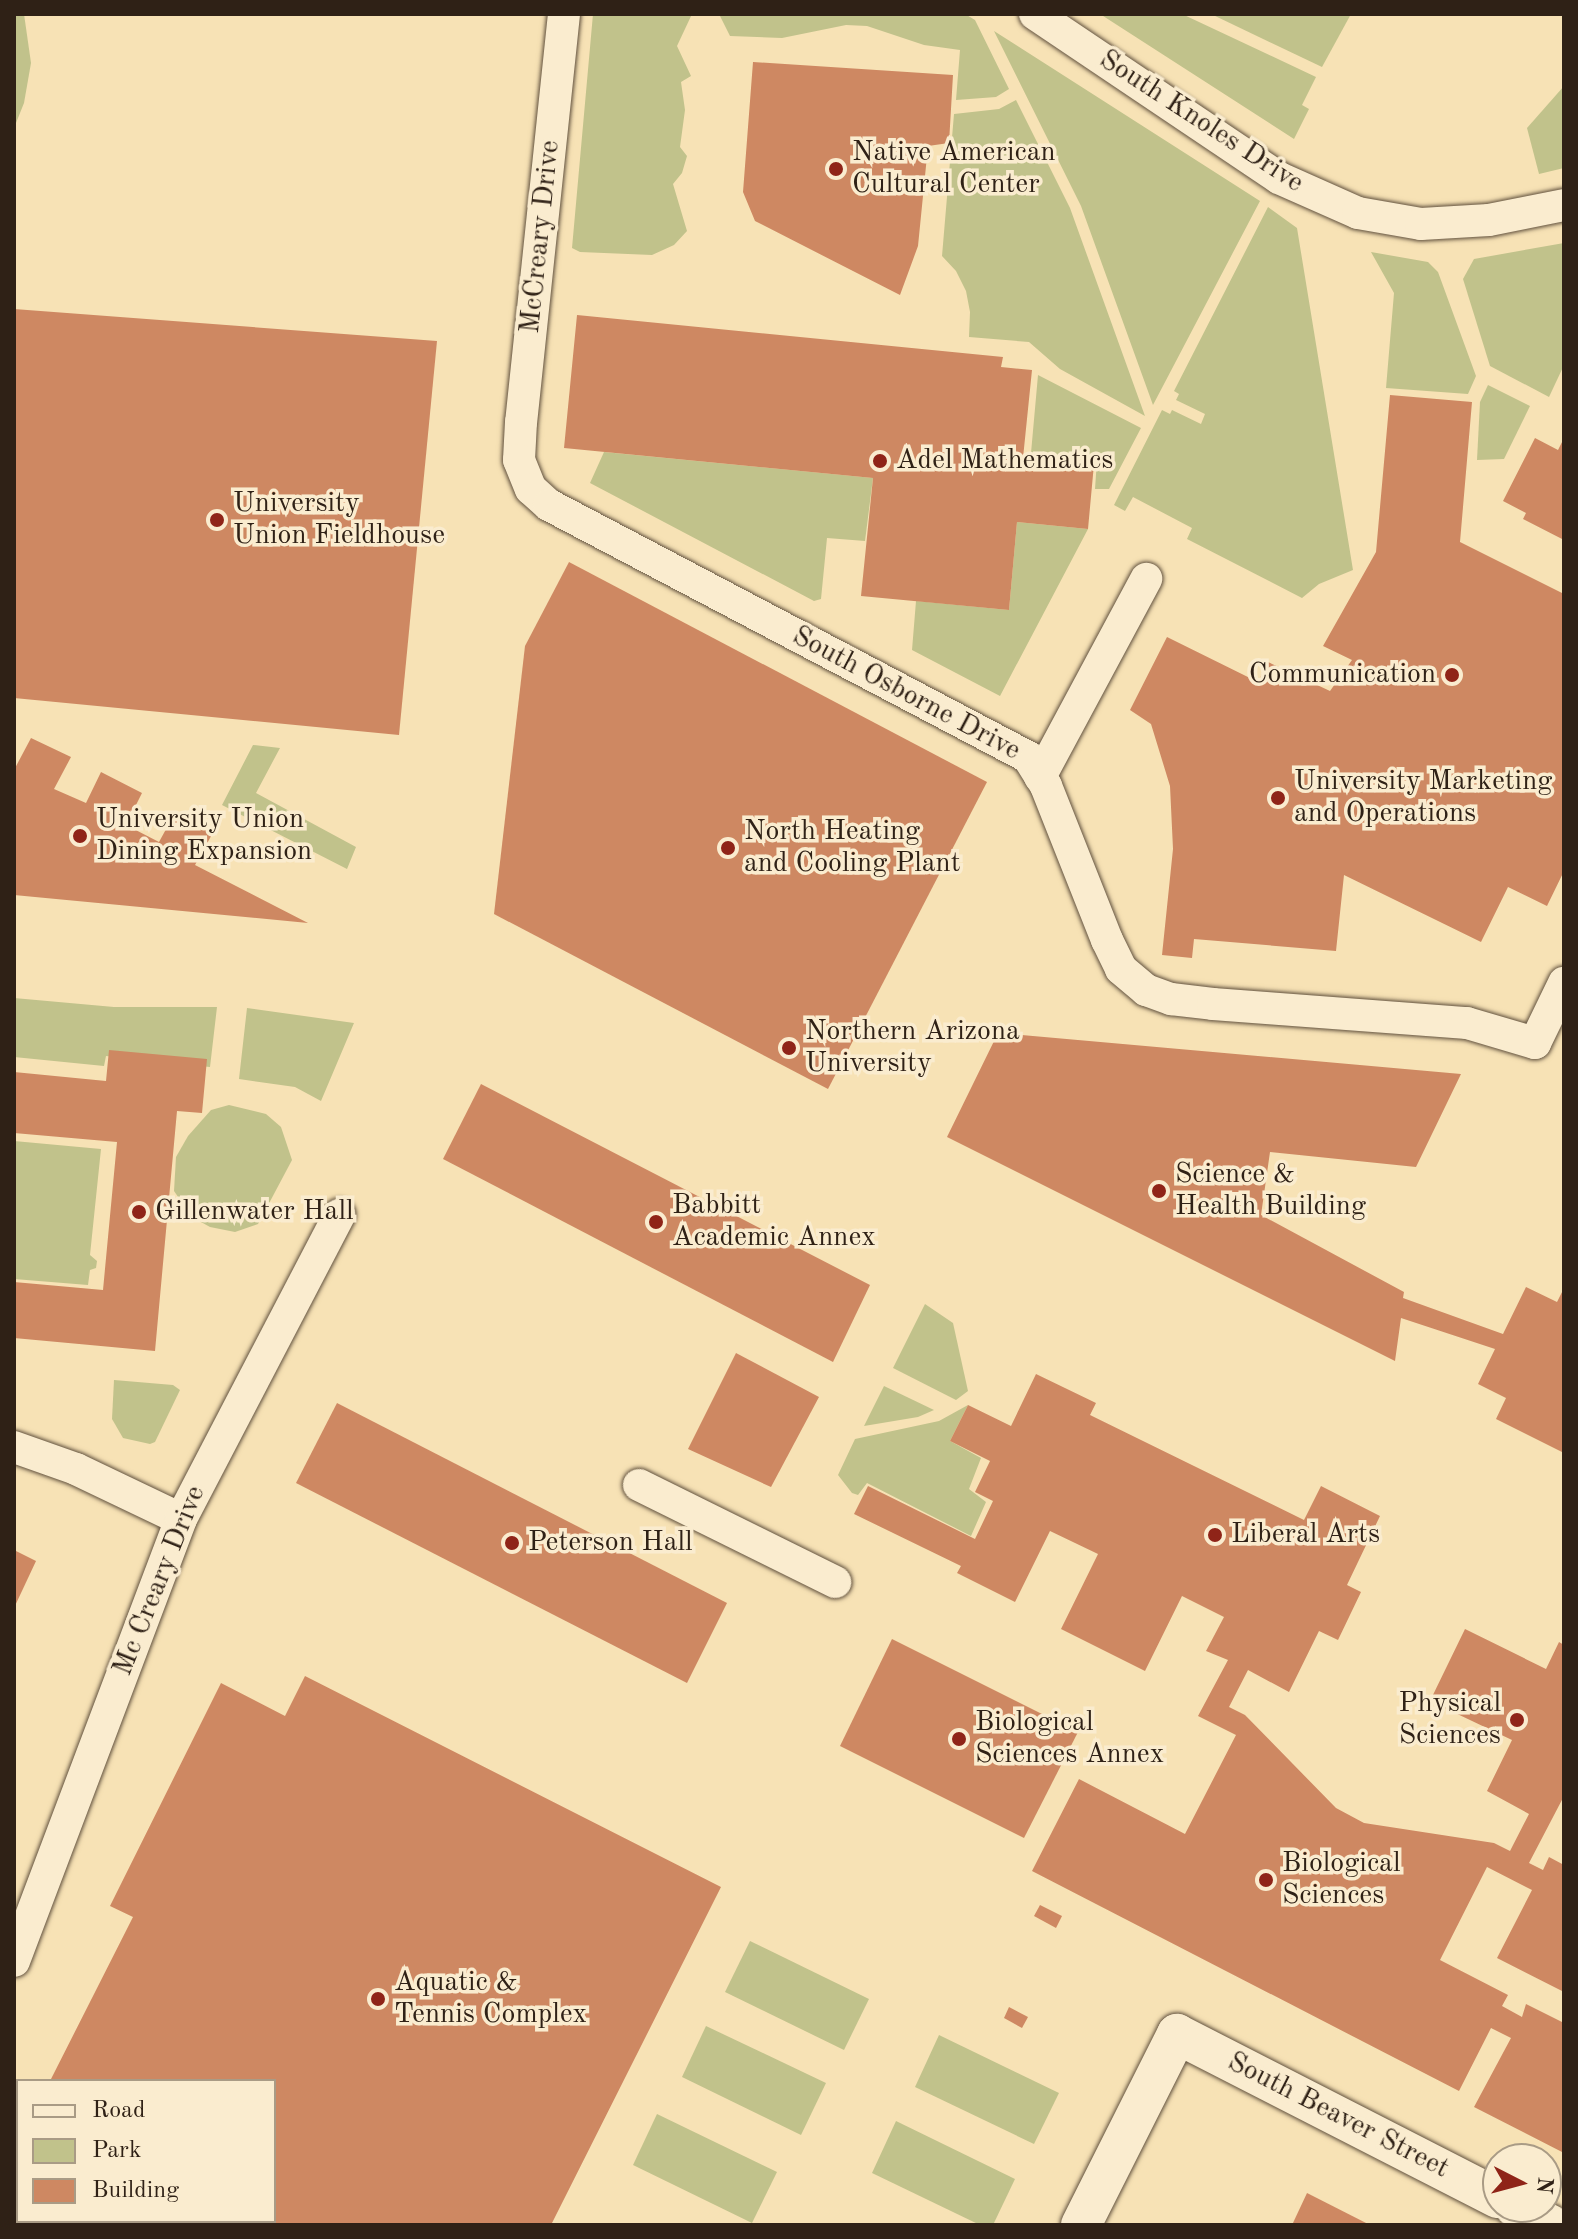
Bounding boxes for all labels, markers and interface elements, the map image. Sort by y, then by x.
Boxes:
street label: South Knoles Drive [1092,43,1310,201]
place label: Native American Cultural Center [852,136,1056,202]
street label: McCreary Drive [514,139,568,335]
marker: Native American Cultural Center [827,160,845,178]
place label: Adel Mathematics [896,444,1113,478]
marker: Adel Mathematics [871,452,889,470]
place label: University Union Fieldhouse [233,487,445,553]
marker: University Union Fieldhouse [208,511,226,529]
street label: South Osborne Drive [786,620,1026,768]
place label: Communication [1249,658,1436,692]
marker: Communication [1443,666,1461,684]
place label: University Marketing and Operations [1294,765,1552,831]
marker: University Marketing and Operations [1269,789,1287,807]
place label: University Union Dining Expansion [96,803,312,869]
place label: North Heating and Cooling Plant [744,815,960,881]
marker: University Union Dining Expansion [71,827,89,845]
marker: North Heating and Cooling Plant [719,839,737,857]
place label: Northern Arizona University [805,1015,1020,1081]
marker: Northern Arizona University [780,1039,798,1057]
place label: Science & Health Building [1175,1158,1366,1224]
marker: Science & Health Building [1150,1182,1168,1200]
place label: Babbitt Academic Annex [672,1189,876,1255]
place label: Gillenwater Hall [155,1195,354,1229]
marker: Gillenwater Hall [130,1203,148,1221]
marker: Babbitt Academic Annex [647,1213,665,1231]
street label: Mc Creary Drive [107,1481,213,1681]
place label: Liberal Arts [1231,1518,1380,1552]
place label: Peterson Hall [528,1526,693,1560]
marker: Liberal Arts [1206,1526,1224,1544]
marker: Peterson Hall [503,1534,521,1552]
place label: Physical Sciences [1399,1687,1501,1753]
place label: Biological Sciences Annex [975,1706,1164,1772]
marker: Physical Sciences [1508,1711,1526,1729]
marker: Biological Sciences Annex [950,1730,968,1748]
place label: Biological Sciences [1282,1847,1400,1913]
marker: Biological Sciences [1257,1871,1275,1889]
place label: Aquatic & Tennis Complex [394,1966,587,2032]
marker: Aquatic & Tennis Complex [369,1990,387,2008]
street label: South Beaver Street [1222,2046,1454,2186]
legend [16,2079,276,2223]
text: Road [92,2099,145,2123]
text: Park [92,2139,141,2163]
north arrow [1482,2143,1562,2223]
text: N [1532,2176,1556,2195]
text: Building [92,2179,179,2203]

